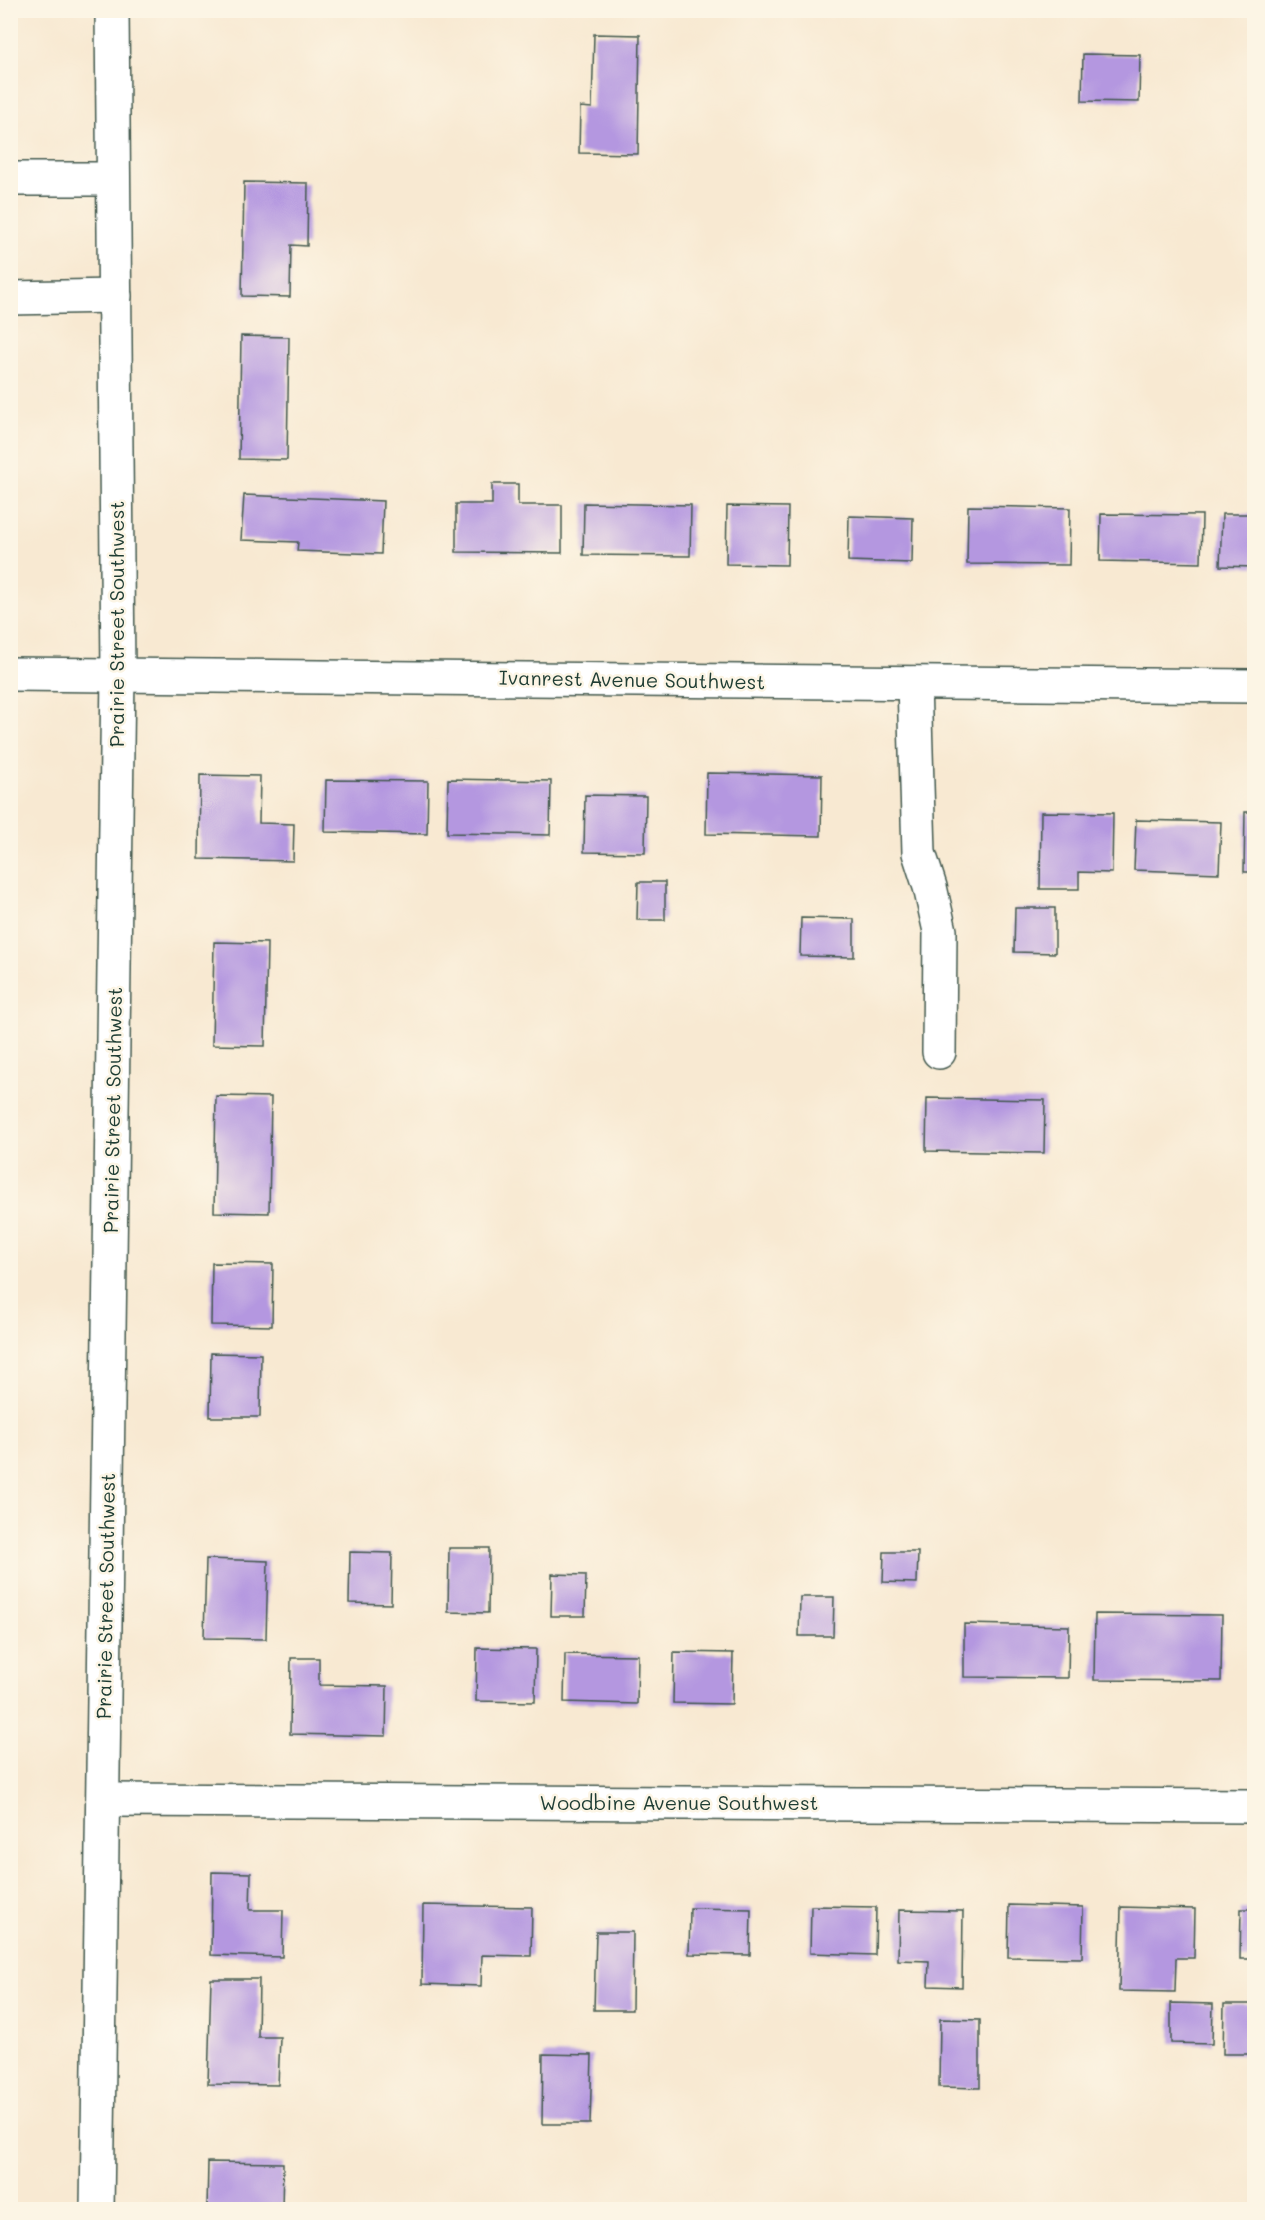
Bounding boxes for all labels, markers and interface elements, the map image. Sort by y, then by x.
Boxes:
street label: Prairie Street Southwest [103,501,129,747]
street label: Ivanrest Avenue Southwest [499,664,765,694]
street label: Prairie Street Southwest [97,987,127,1233]
street label: Prairie Street Southwest [90,1473,120,1719]
street label: Woodbine Avenue Southwest [540,1789,818,1815]

